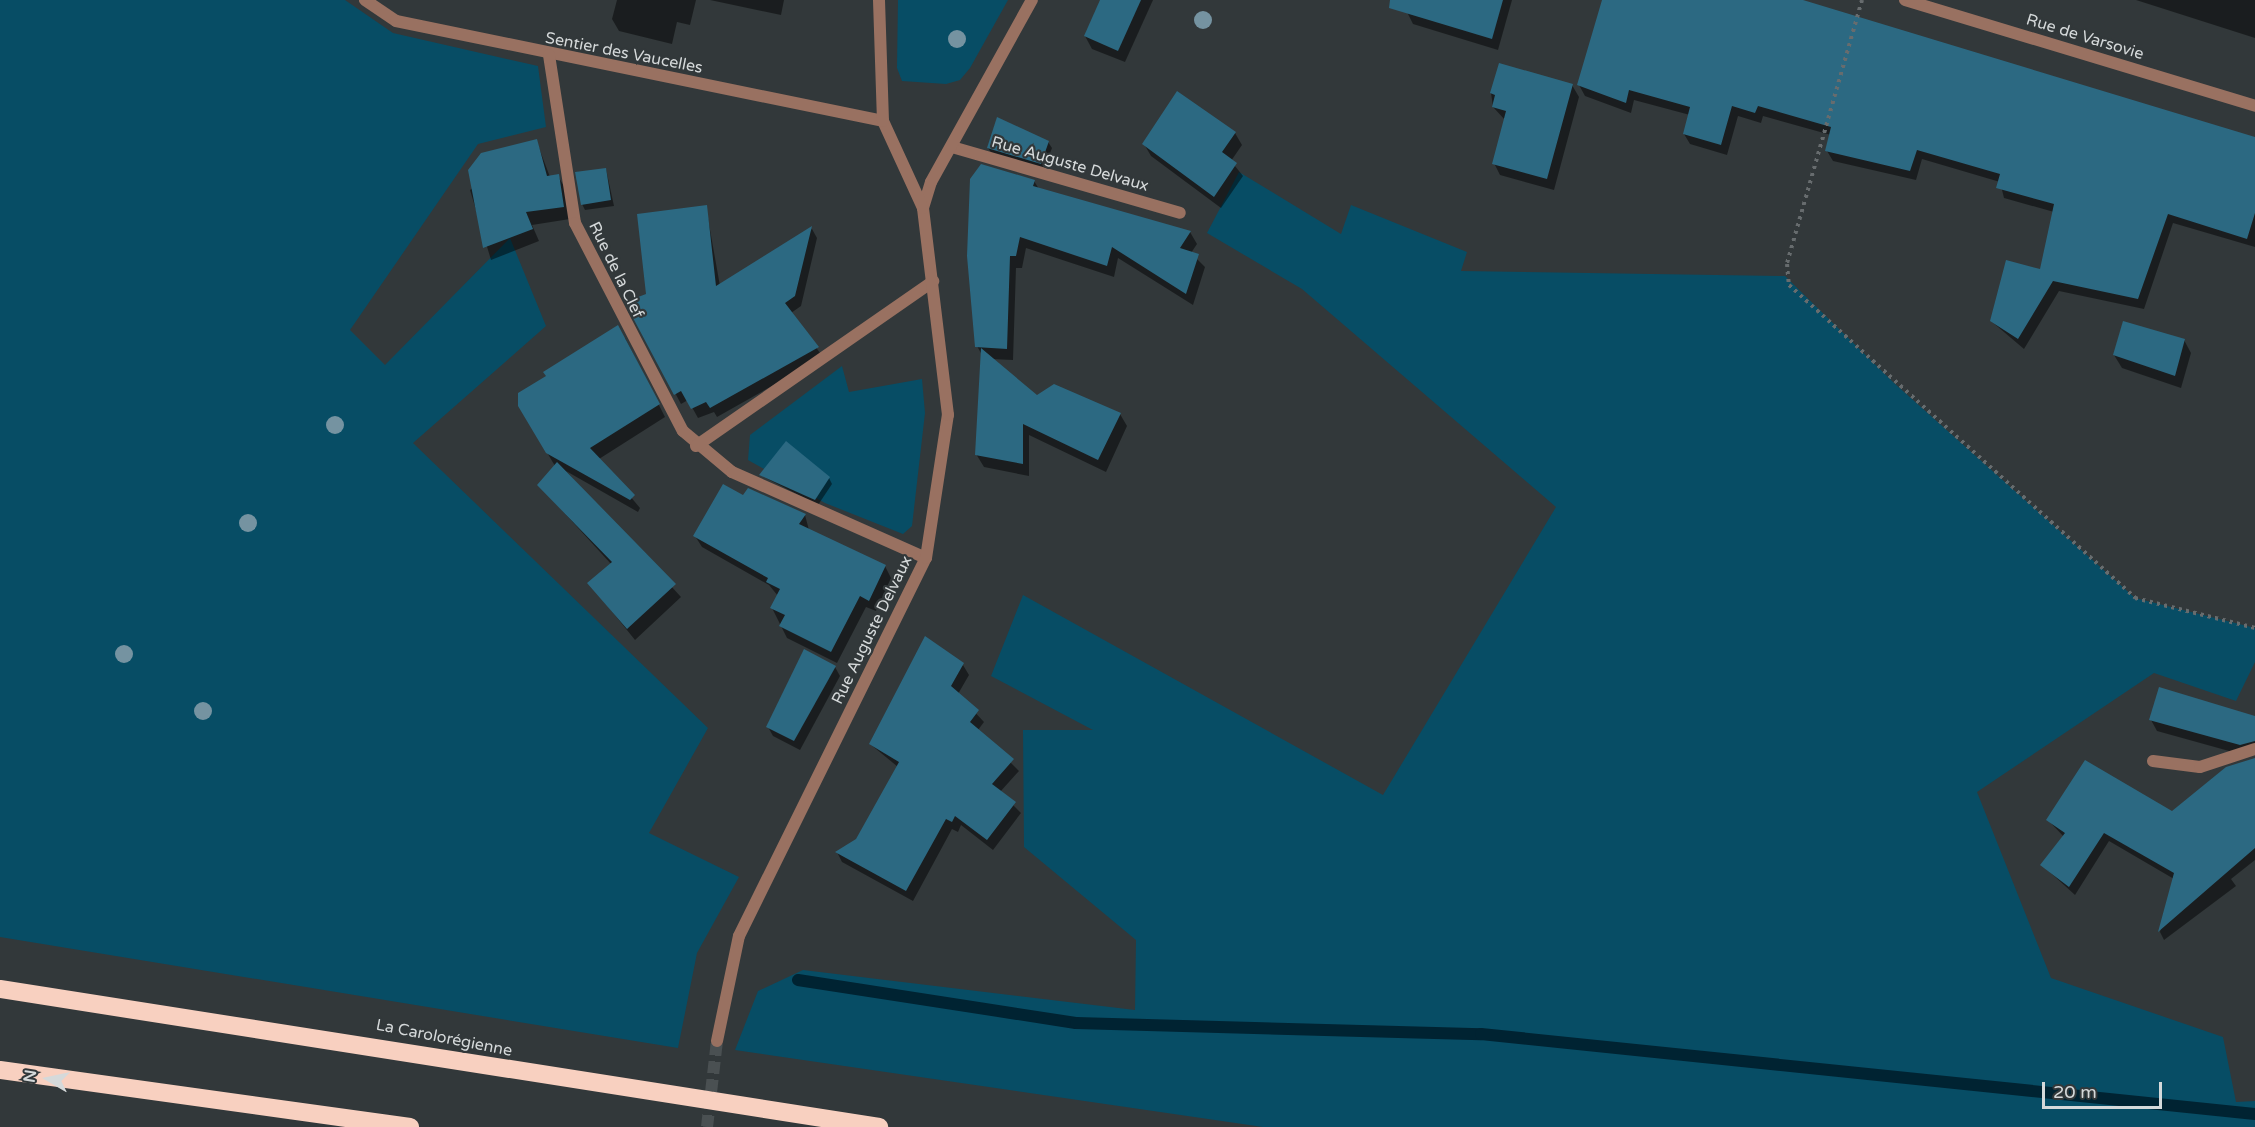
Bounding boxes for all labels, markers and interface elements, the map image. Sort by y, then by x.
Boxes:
street label: Rue de Varsovie [2024,10,2146,64]
street label: Sentier des Vaucelles [544,28,704,78]
street label: Rue Auguste Delvaux [989,132,1151,196]
street label: Rue de la Clef [584,219,648,321]
street label: Rue Auguste Delvaux [828,553,916,707]
street label: La Carolorégienne [374,1015,514,1061]
north arrow [18,1049,78,1109]
text: N [19,1068,41,1084]
scale bar [2045,1070,2165,1108]
text: 20 m [2053,1081,2097,1103]

